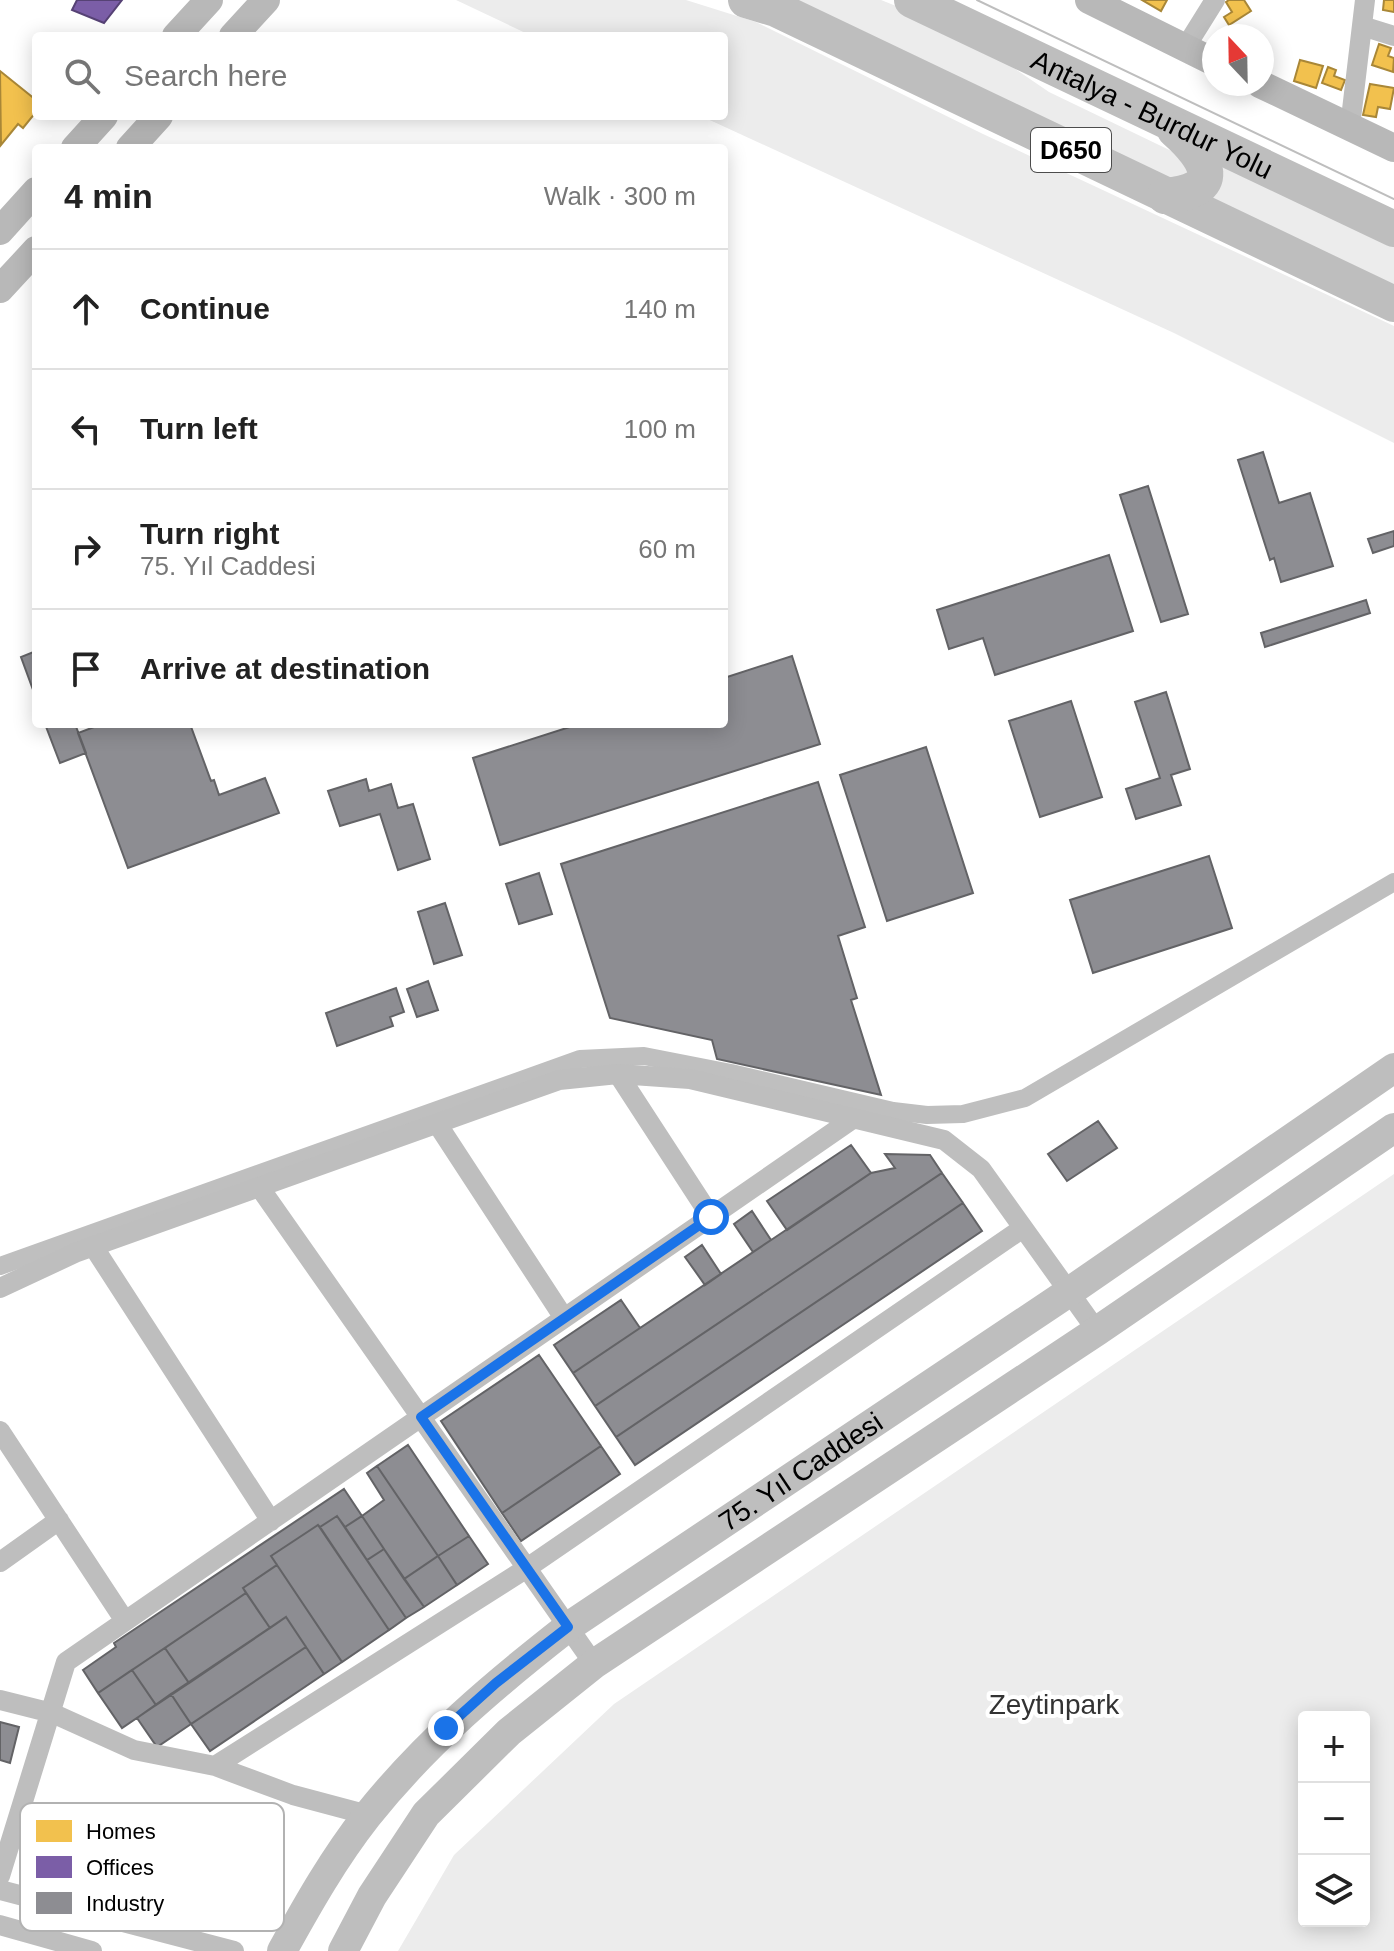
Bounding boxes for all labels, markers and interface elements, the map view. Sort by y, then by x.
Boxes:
north arrow [1202,24,1274,96]
search box [32,32,728,120]
street label: Antalya - Burdur Yolu [1027,44,1278,185]
icon: search [60,54,104,98]
text: Search here [124,59,287,92]
road number: D650 [1031,128,1111,172]
text: 4 min [64,177,153,215]
text: Walk · 300 m [544,181,696,211]
icon: ahead [64,287,108,331]
text: Continue [140,292,270,325]
text: 140 m [624,294,696,324]
icon: left [64,407,108,451]
text: Turn left [140,412,258,445]
text: 100 m [624,414,696,444]
text: Turn right [140,517,279,550]
icon: right [64,527,108,571]
text: 60 m [638,534,696,564]
text: 75. Yıl Caddesi [140,551,316,581]
icon: arrive [64,647,108,691]
text: Arrive at destination [140,652,430,685]
route start [693,1199,729,1235]
street label: 75. Yıl Caddesi [713,1406,888,1537]
park label: Zeytinpark [989,1689,1120,1720]
route end [428,1710,464,1746]
map controls [1298,1711,1370,1927]
button: + [1298,1711,1370,1783]
button: − [1298,1783,1370,1855]
legend [20,1803,284,1931]
text: Homes [86,1819,156,1844]
text: Offices [86,1855,154,1880]
button: layers [1298,1855,1370,1927]
text: Industry [86,1891,164,1916]

